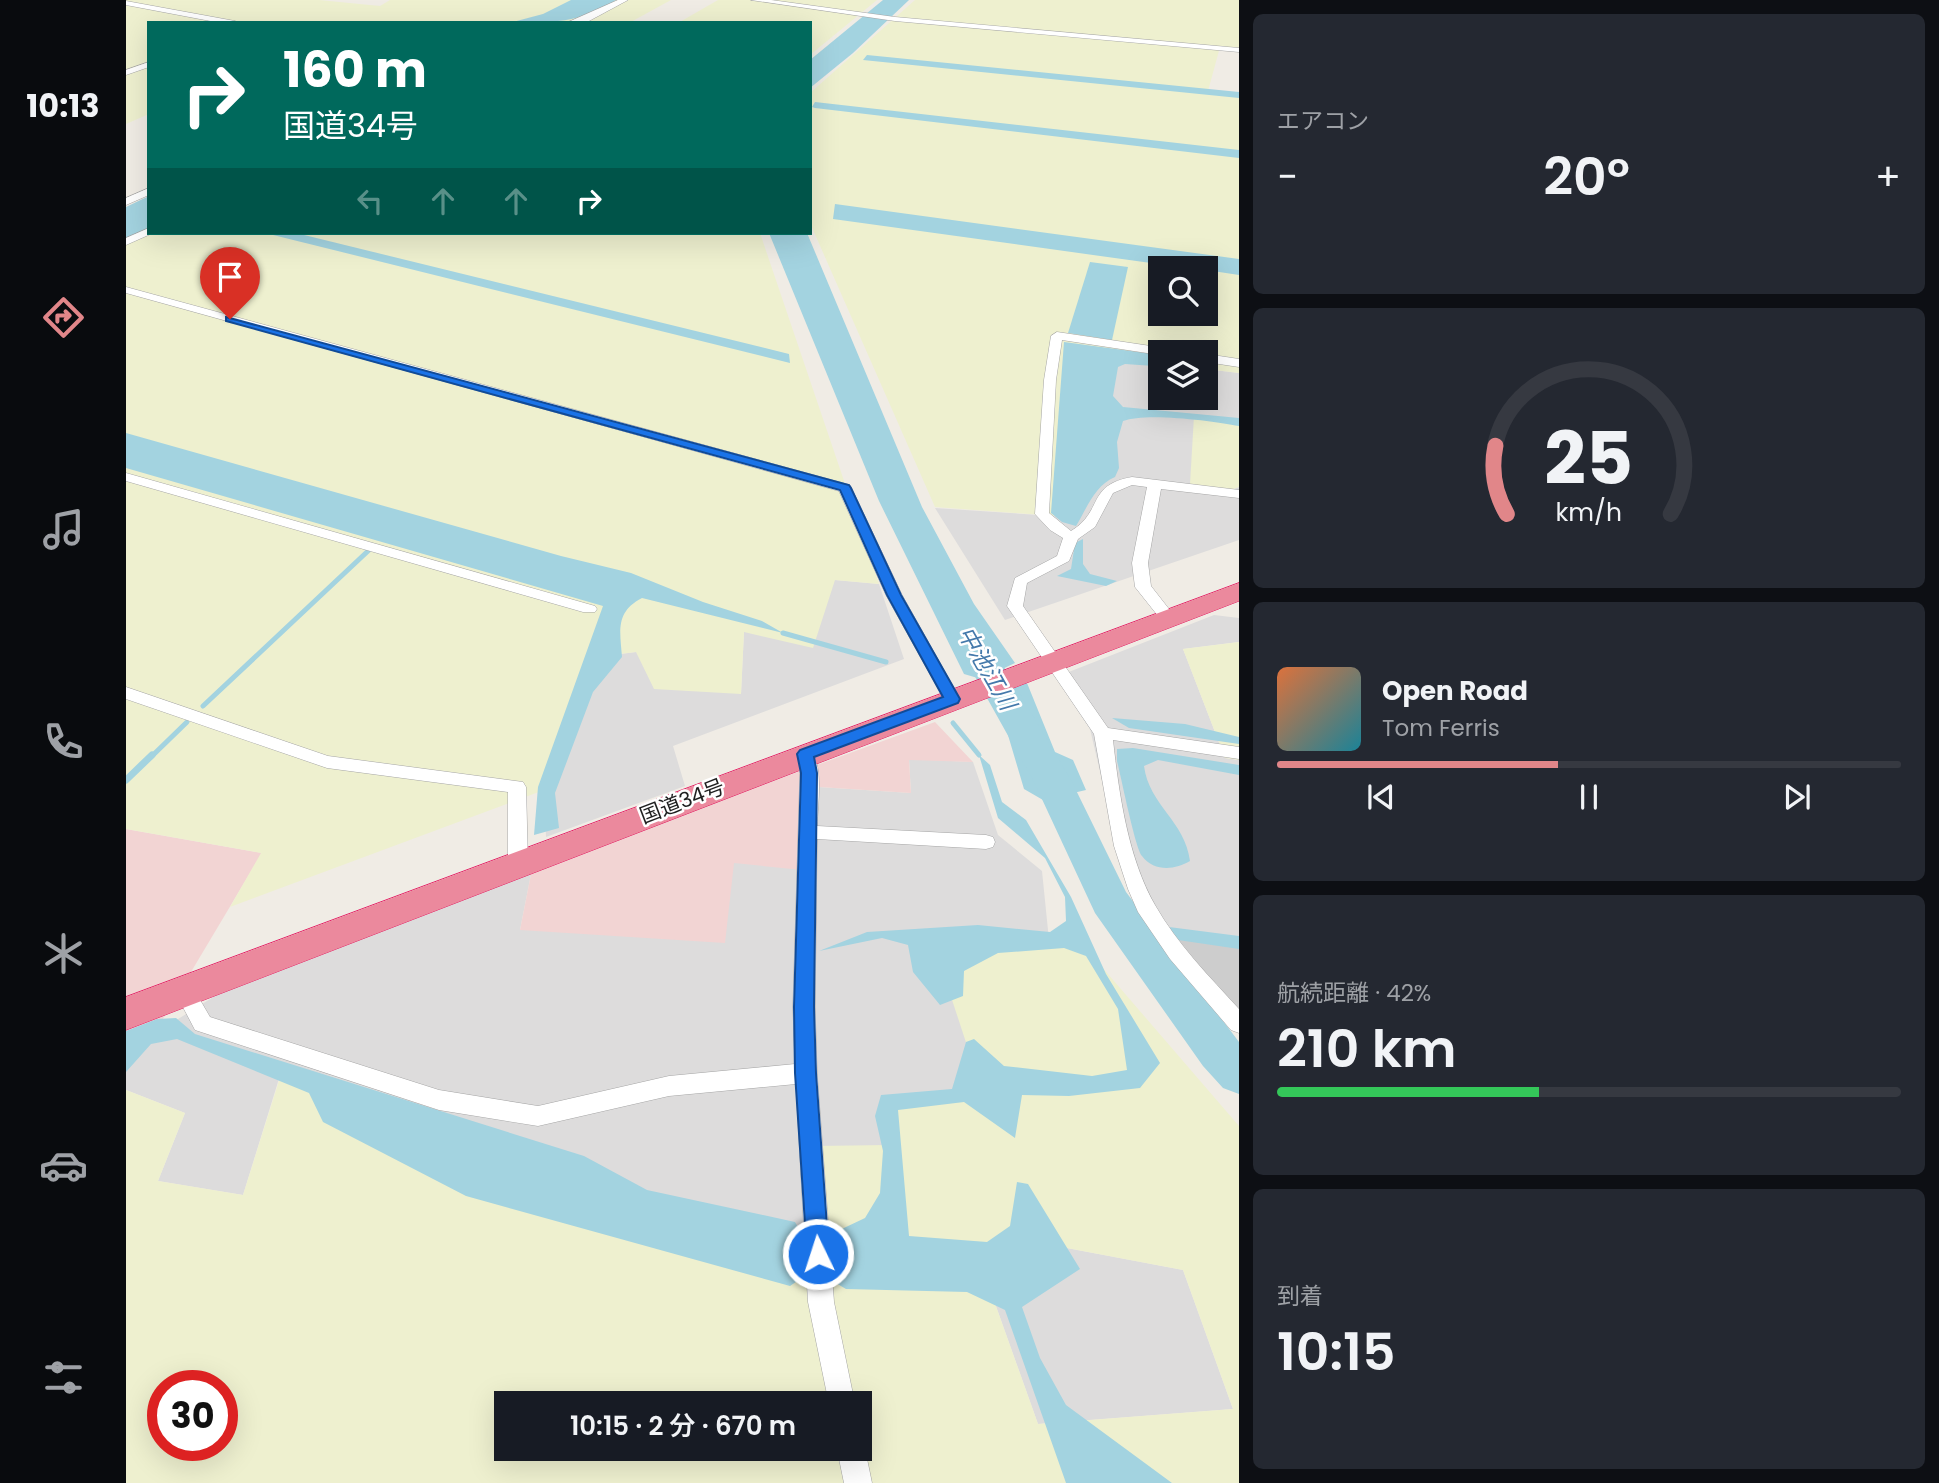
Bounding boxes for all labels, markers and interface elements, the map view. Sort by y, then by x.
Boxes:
text: 160 m [283,36,427,104]
icon: right [168,49,259,140]
text: 10:13 [26,83,100,128]
text: 国道34号 [283,103,418,148]
text: エアコン [1277,105,1369,137]
text: 20° [1543,140,1630,213]
text: − [1277,150,1298,203]
text: + [1875,150,1901,203]
icon: left [351,182,389,220]
icon: ahead [424,182,462,220]
icon: ahead [497,182,535,220]
icon: right [570,182,608,220]
pin [200,247,260,319]
map controls [1148,256,1218,410]
button: search [1148,256,1218,326]
icon: arrive [211,258,249,296]
icon: directions [39,293,88,342]
button: layers [1148,340,1218,410]
text: 25 [1545,408,1633,509]
text: km/h [1556,494,1622,529]
icon: music [39,505,88,554]
water label: 中池江川 [950,620,1025,718]
text: Open Road [1382,673,1528,709]
text: Tom Ferris [1382,712,1500,744]
icon: phone [39,717,88,766]
street label: 国道34号 [635,772,729,830]
icon: previous [1362,778,1400,816]
icon: pause [1570,778,1608,816]
icon: next [1778,778,1816,816]
icon: climate [39,929,88,978]
text: 航続距離 · 42% [1277,977,1431,1009]
text: 210 km [1277,1012,1457,1085]
icon: car [39,1141,88,1190]
position arrow [781,1217,855,1291]
text: 到着 [1277,1280,1323,1312]
text: 10:15 [1277,1315,1395,1388]
icon: filters [39,1353,88,1402]
speed limit sign: 30 [147,1370,238,1461]
text: 10:15 · 2 分 · 670 m [570,1408,796,1444]

